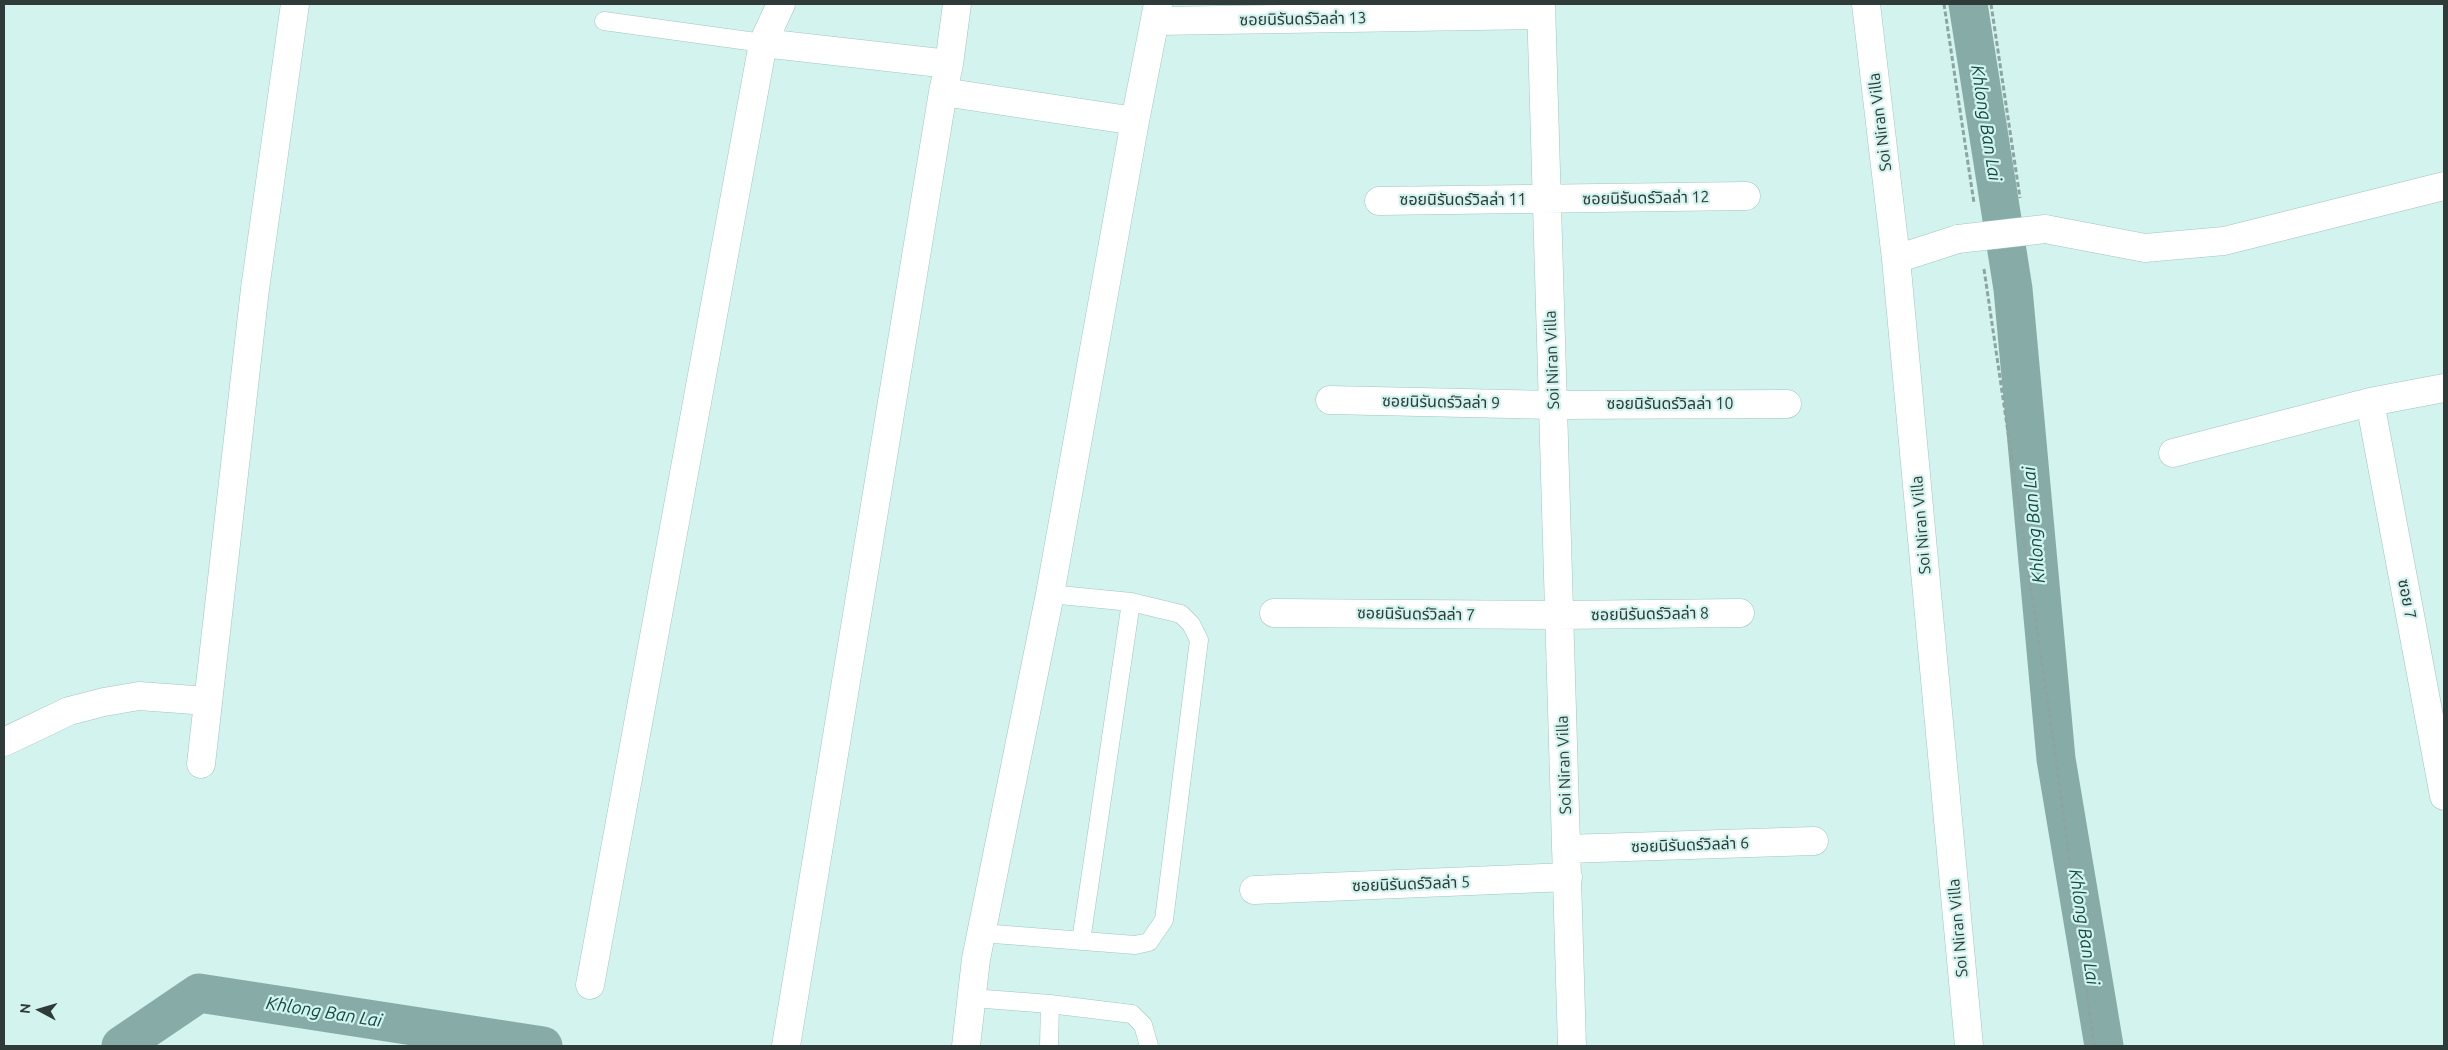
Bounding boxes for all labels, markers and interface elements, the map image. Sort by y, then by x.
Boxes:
street label: ซอยนิรันดร์วิลล่า 13 [1239,8,1367,30]
water label: Khlong Ban Lai [1966,63,2006,183]
street label: Soi Niran Villa [1864,72,1896,172]
street label: ซอยนิรันดร์วิลล่า 12 [1582,187,1710,209]
street label: ซอยนิรันดร์วิลล่า 11 [1399,190,1527,210]
street label: Soi Niran Villa [1541,310,1563,410]
street label: ซอยนิรันดร์วิลล่า 9 [1382,391,1500,413]
street label: ซอยนิรันดร์วิลล่า 10 [1606,394,1734,414]
water label: Khlong Ban Lai [2018,466,2050,584]
street label: Soi Niran Villa [1907,475,1935,575]
street label: ซอย 7 [2394,577,2420,621]
street label: ซอยนิรันดร์วิลล่า 7 [1357,603,1475,625]
street label: ซอยนิรันดร์วิลล่า 8 [1591,603,1709,625]
street label: Soi Niran Villa [1553,715,1575,815]
street label: ซอยนิรันดร์วิลล่า 6 [1631,833,1749,857]
water label: Khlong Ban Lai [2064,867,2104,987]
street label: ซอยนิรันดร์วิลล่า 5 [1352,872,1470,896]
street label: Soi Niran Villa [1944,878,1972,978]
north arrow [15,985,65,1035]
water label: Khlong Ban Lai [264,992,384,1032]
text: N [17,1002,34,1014]

